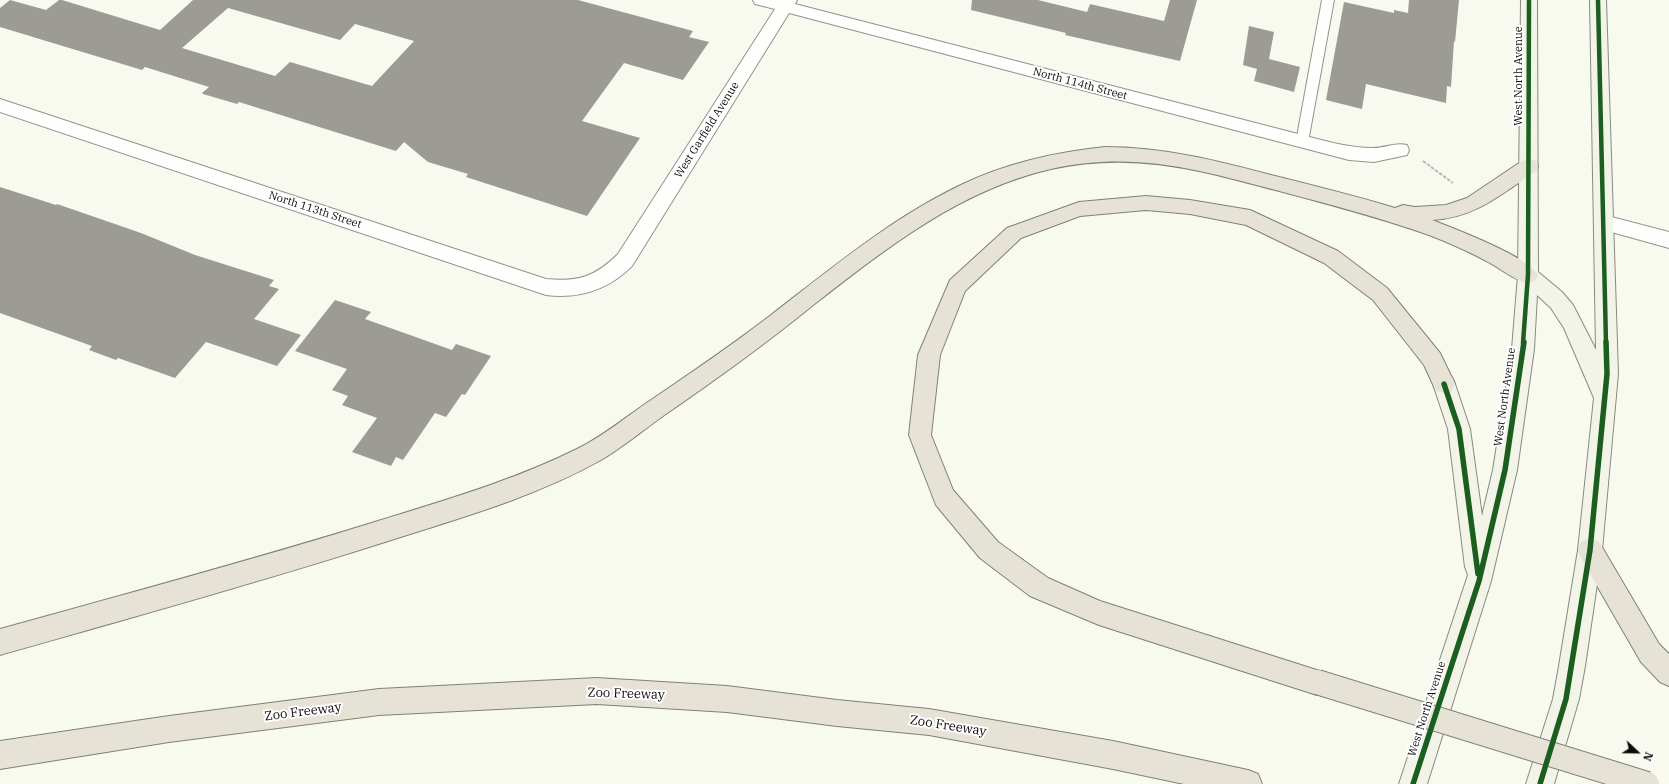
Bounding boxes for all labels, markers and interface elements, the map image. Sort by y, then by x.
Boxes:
street label: West North Avenue [1512,26,1526,126]
street label: North 114th Street [1031,65,1129,103]
street label: West Garfield Avenue [672,79,742,181]
street label: North 113th Street [267,189,363,231]
street label: West North Avenue [1492,347,1518,447]
street label: West North Avenue [1405,660,1449,758]
street label: Zoo Freeway [587,685,665,703]
street label: Zoo Freeway [264,700,342,724]
street label: Zoo Freeway [909,712,987,740]
north arrow [1617,732,1657,772]
text: N [1640,750,1656,763]

